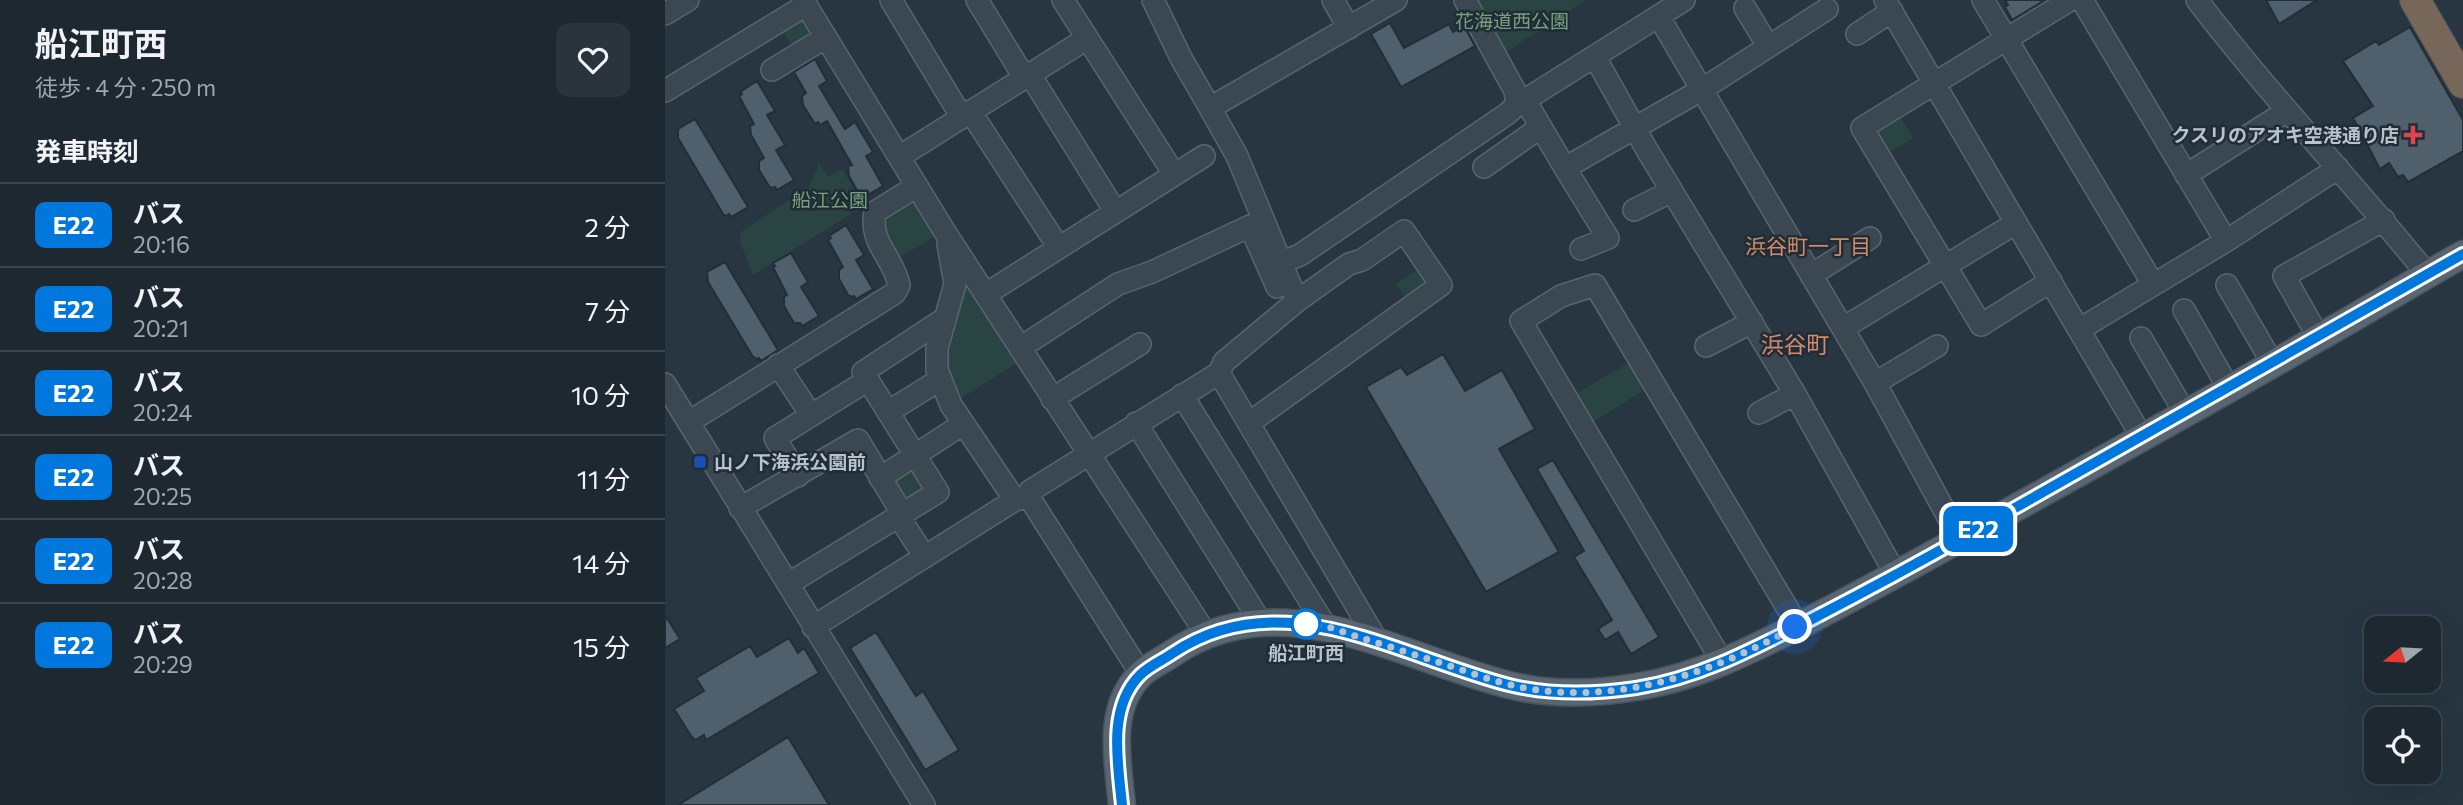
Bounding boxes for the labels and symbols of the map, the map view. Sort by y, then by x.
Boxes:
park label: 花海道西公園 [1455,9,1569,32]
place label: クスリのアオキ空港通り店 [2172,123,2399,146]
marker: クスリのアオキ空港通り店 [2405,127,2421,143]
park label: 船江公園 [792,188,868,211]
district label: 浜谷町一丁目 [1745,233,1871,258]
district label: 浜谷町 [1761,330,1830,358]
place label: 山ノ下海浜公園前 [714,450,866,473]
marker: 山ノ下海浜公園前 [692,454,708,470]
line badge: E22 [1938,506,2018,552]
marker: 船江町西 [1291,609,1321,639]
your location [1777,609,1812,644]
north arrow [2364,616,2441,693]
place label: 船江町西 [1268,641,1344,664]

